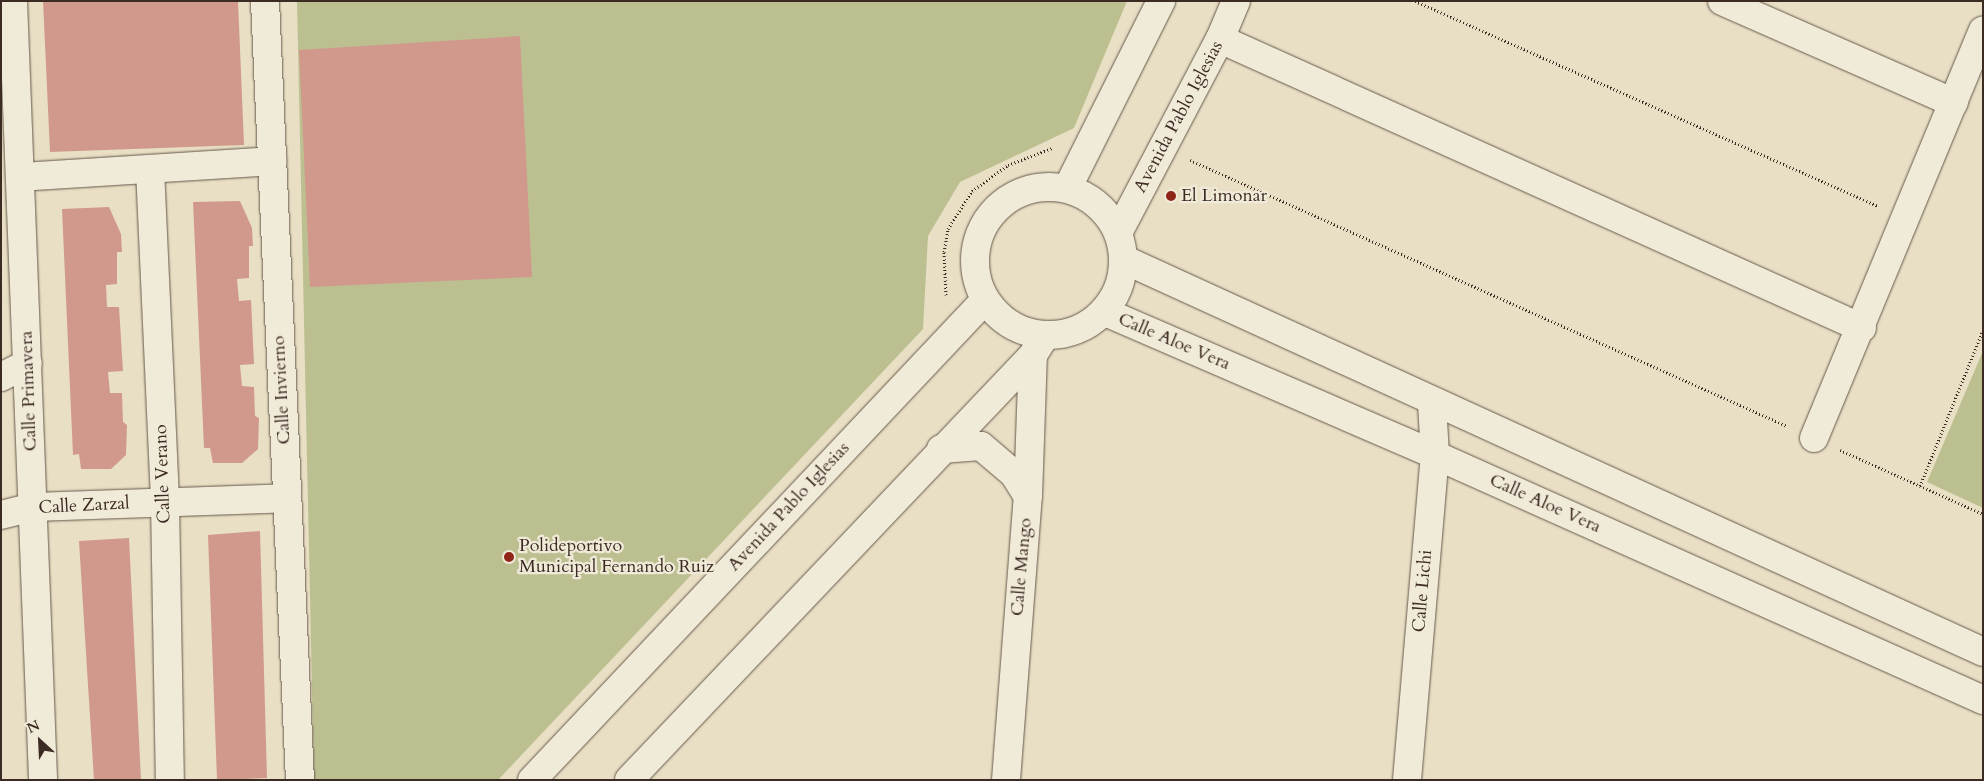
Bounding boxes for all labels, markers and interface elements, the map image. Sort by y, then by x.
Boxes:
street label: Avenida Pablo Iglesias [1130,37,1228,197]
place label: El Limonar [1181,185,1267,207]
marker: El Limonar [1165,190,1177,202]
street label: Calle Aloe Vera [1115,309,1233,375]
street label: Calle Primavera [16,330,42,452]
street label: Calle Invierno [268,335,296,445]
street label: Calle Verano [150,424,176,524]
street label: Avenida Pablo Iglesias [724,438,854,576]
street label: Calle Aloe Vera [1486,470,1604,538]
street label: Calle Zarzal [38,493,130,519]
street label: Calle Mango [1007,517,1037,617]
place label: Polideportivo Municipal Fernando Ruiz [519,536,714,578]
street label: Calle Lichi [1409,549,1437,633]
marker: Polideportivo Municipal Fernando Ruiz [503,551,515,563]
north arrow [15,716,65,766]
text: N [24,716,43,738]

